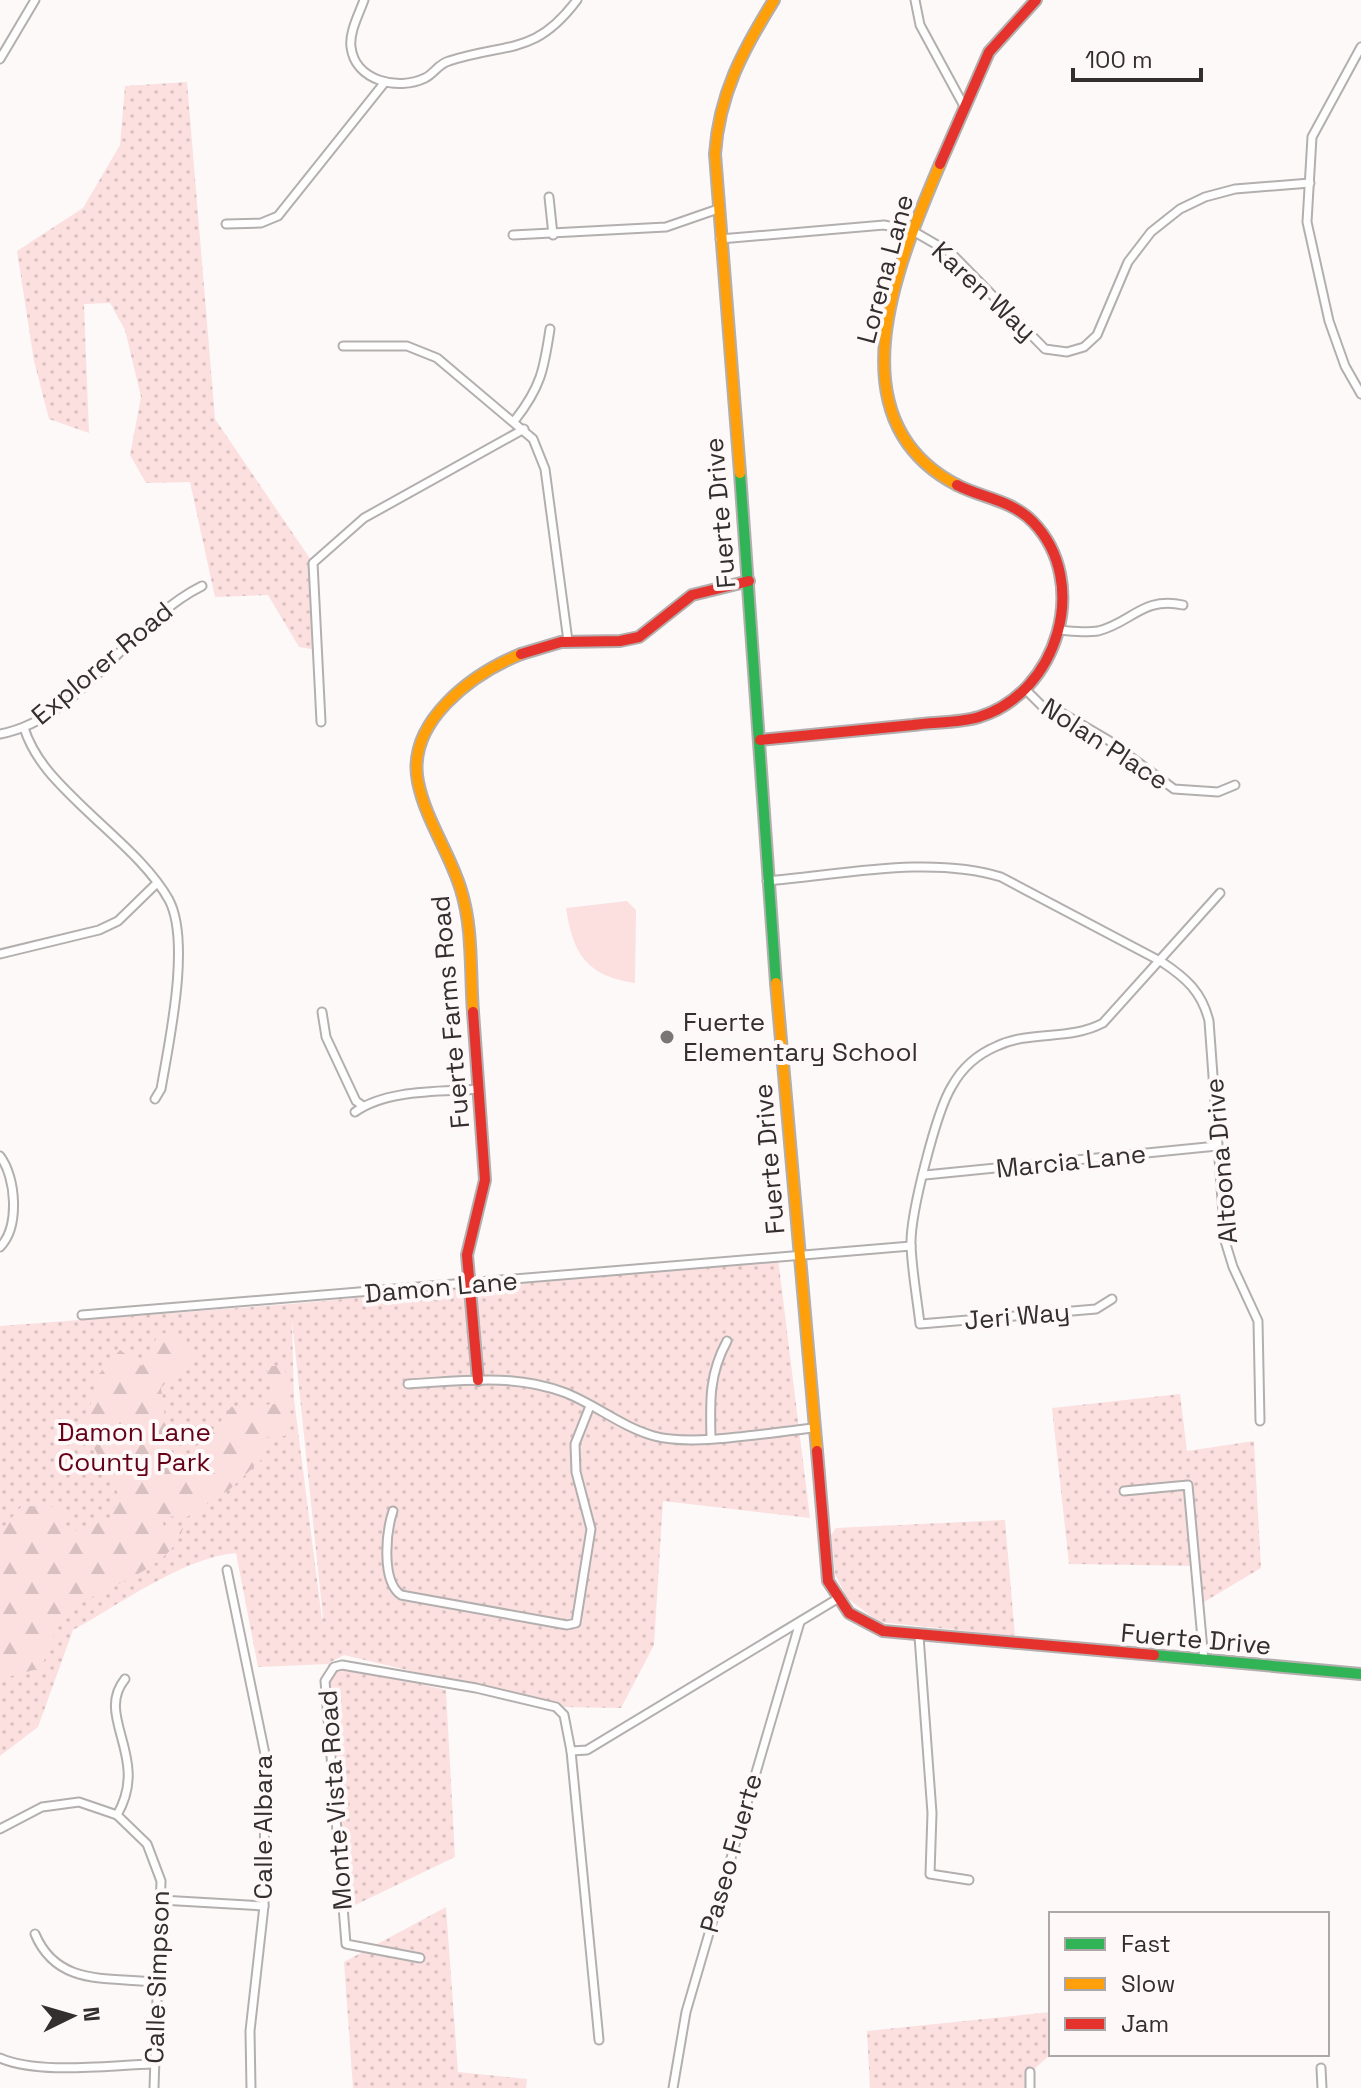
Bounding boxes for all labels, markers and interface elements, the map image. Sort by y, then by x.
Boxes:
scale bar [1073,32,1201,82]
text: 100 m [1085,44,1153,75]
street label: Lorena Lane [849,191,921,347]
street label: Karen Way [925,234,1043,348]
street label: Fuerte Drive [696,436,744,590]
street label: Explorer Road [24,594,180,732]
street label: Nolan Place [1035,690,1175,798]
street label: Fuerte Farms Road [423,894,477,1130]
place label: Fuerte Elementary School [683,1005,918,1069]
marker: Fuerte Elementary School [658,1028,676,1046]
street label: Altoona Drive [1197,1077,1245,1245]
street label: Fuerte Drive [745,1082,793,1236]
street label: Marcia Lane [994,1136,1148,1186]
street label: Damon Lane [363,1263,519,1311]
street label: Jeri Way [963,1294,1071,1338]
park label: Damon Lane County Park [57,1415,211,1479]
street label: Fuerte Drive [1119,1615,1273,1663]
street label: Monte Vista Road [310,1689,360,1911]
street label: Calle Albara [246,1755,280,1899]
street label: Paseo Fuerte [692,1769,770,1937]
street label: Calle Simpson [137,1890,177,2064]
legend [1049,1912,1329,2056]
text: Fast [1121,1928,1171,1959]
text: Slow [1121,1968,1175,1999]
north arrow [32,1976,112,2056]
text: N [77,2006,107,2023]
text: Jam [1121,2008,1169,2039]

